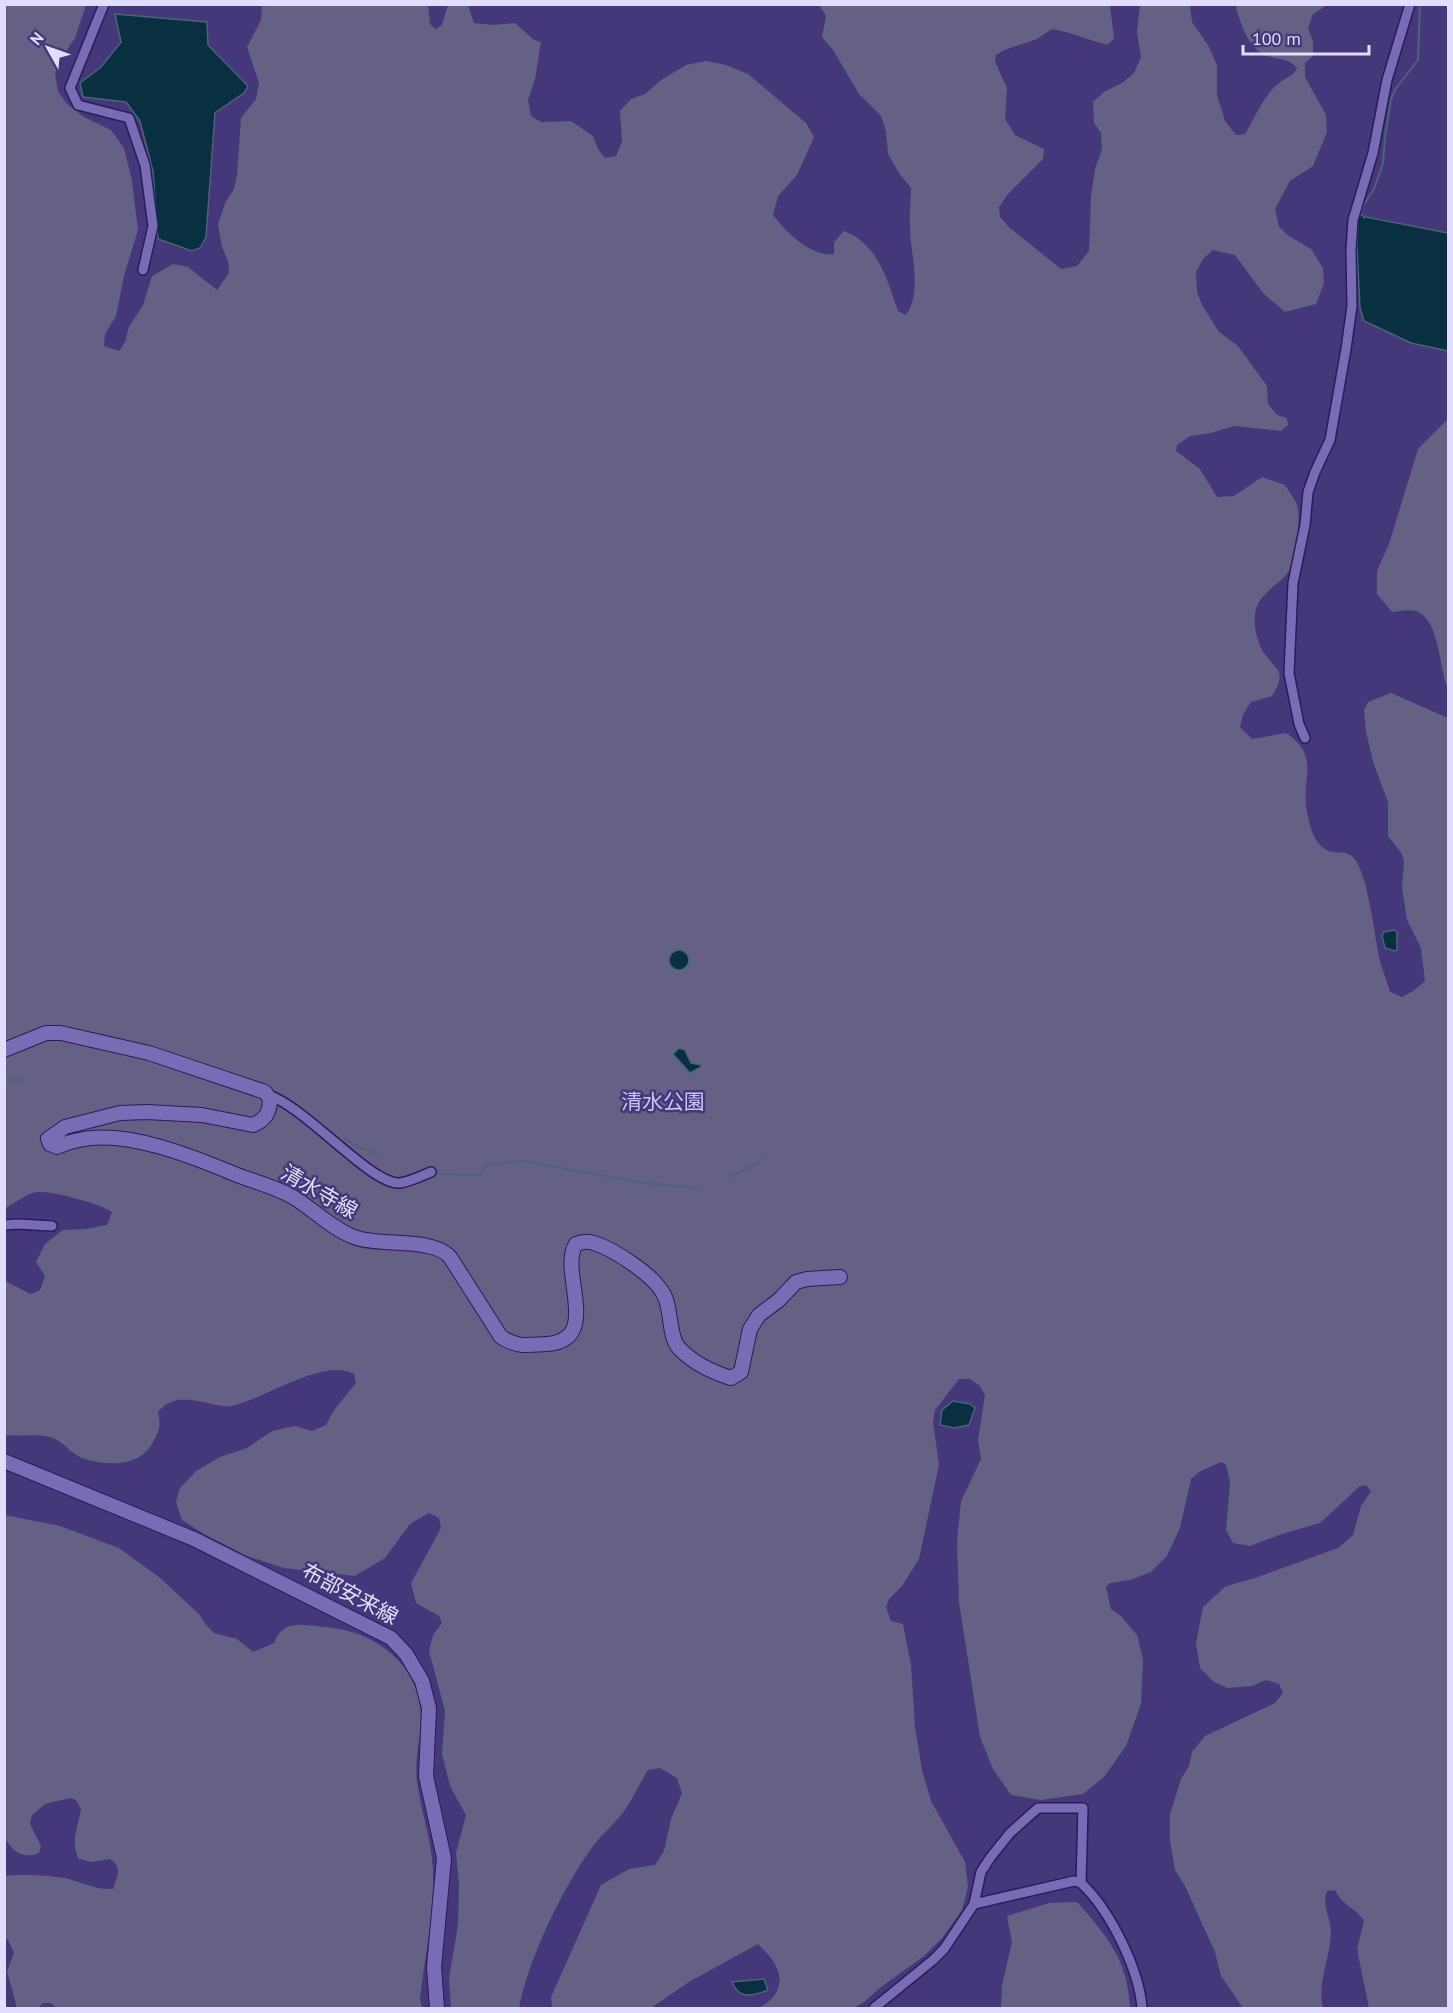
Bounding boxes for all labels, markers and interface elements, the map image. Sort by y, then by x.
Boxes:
north arrow [18,18,78,78]
scale bar [1243,18,1369,56]
text: 100 m [1252,27,1301,50]
text: N [25,28,48,49]
park label: 清水公園 [621,1088,705,1115]
street label: 清水寺線 [276,1159,362,1224]
street label: 布部安来線 [298,1557,403,1630]

